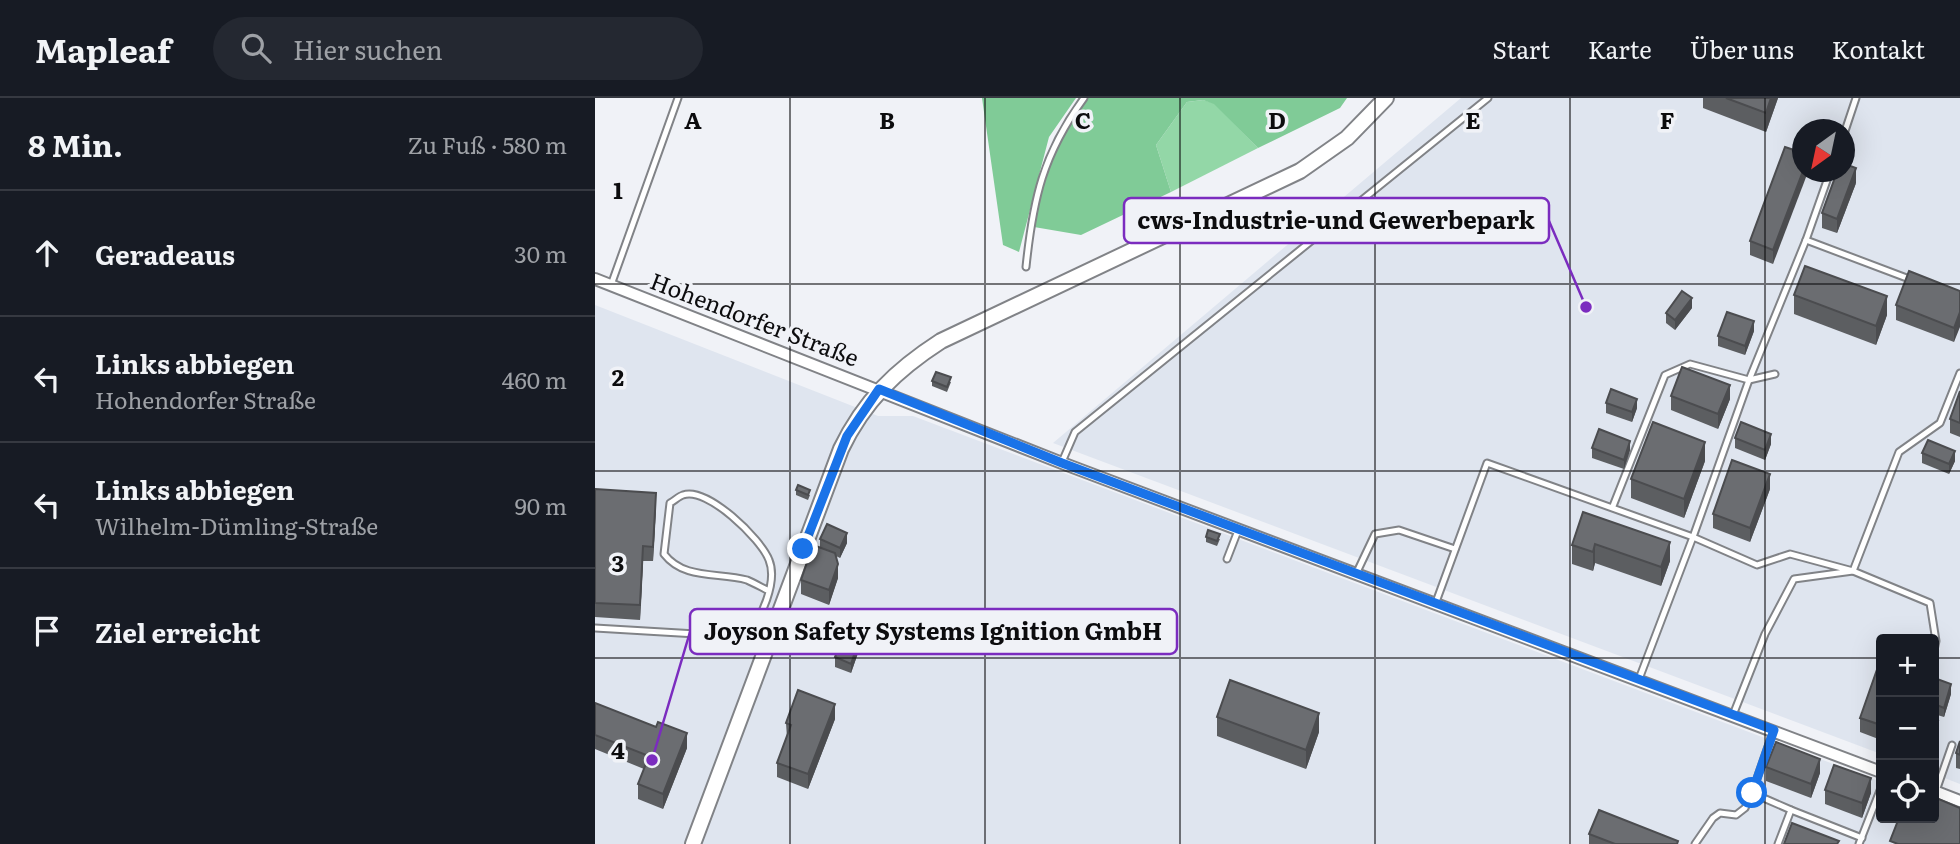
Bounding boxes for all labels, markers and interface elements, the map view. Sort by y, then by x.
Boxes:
search box [213,17,703,80]
text: Mapleaf [35,24,171,73]
icon: search [237,29,275,67]
text: Hier suchen [293,29,443,68]
text: Start [1493,31,1550,66]
text: Karte [1588,31,1652,66]
text: Über uns [1690,31,1794,66]
text: Kontakt [1832,31,1925,66]
text: A [684,102,702,136]
text: B [879,102,895,136]
text: C [1075,102,1091,136]
text: D [1268,102,1286,136]
text: E [1465,102,1481,136]
text: F [1660,102,1675,136]
north arrow [1792,119,1855,182]
text: 8 Min. [28,122,123,166]
text: Zu Fuß · 580 m [408,127,567,161]
text: 1 [613,172,623,206]
callout: cws-Industrie-und Gewerbepark [1124,198,1549,243]
text: cws-Industrie-und Gewerbepark [1137,201,1536,236]
icon: ahead [28,234,66,272]
text: Geradeaus [95,234,235,273]
text: 30 m [514,236,567,270]
street label: Hohendorfer Straße [646,263,864,373]
text: Links abbiegen [95,343,294,382]
text: 2 [612,359,624,393]
icon: left [28,360,66,398]
text: 460 m [502,362,567,396]
text: Hohendorfer Straße [95,382,316,416]
text: Links abbiegen [95,469,294,508]
icon: left [28,486,66,524]
text: 90 m [515,488,567,522]
text: Wilhelm-Dümling-Straße [95,508,378,542]
route end [787,533,818,564]
text: 3 [612,545,624,579]
callout: Joyson Safety Systems Ignition GmbH [690,609,1177,654]
icon: arrive [28,612,66,650]
text: Ziel erreicht [95,612,260,651]
text: Joyson Safety Systems Ignition GmbH [704,612,1162,647]
map controls [1876,634,1939,823]
button: + [1876,634,1939,697]
button: − [1876,697,1939,760]
text: 4 [611,732,625,766]
button: locate [1876,760,1939,823]
route start [1736,777,1767,808]

